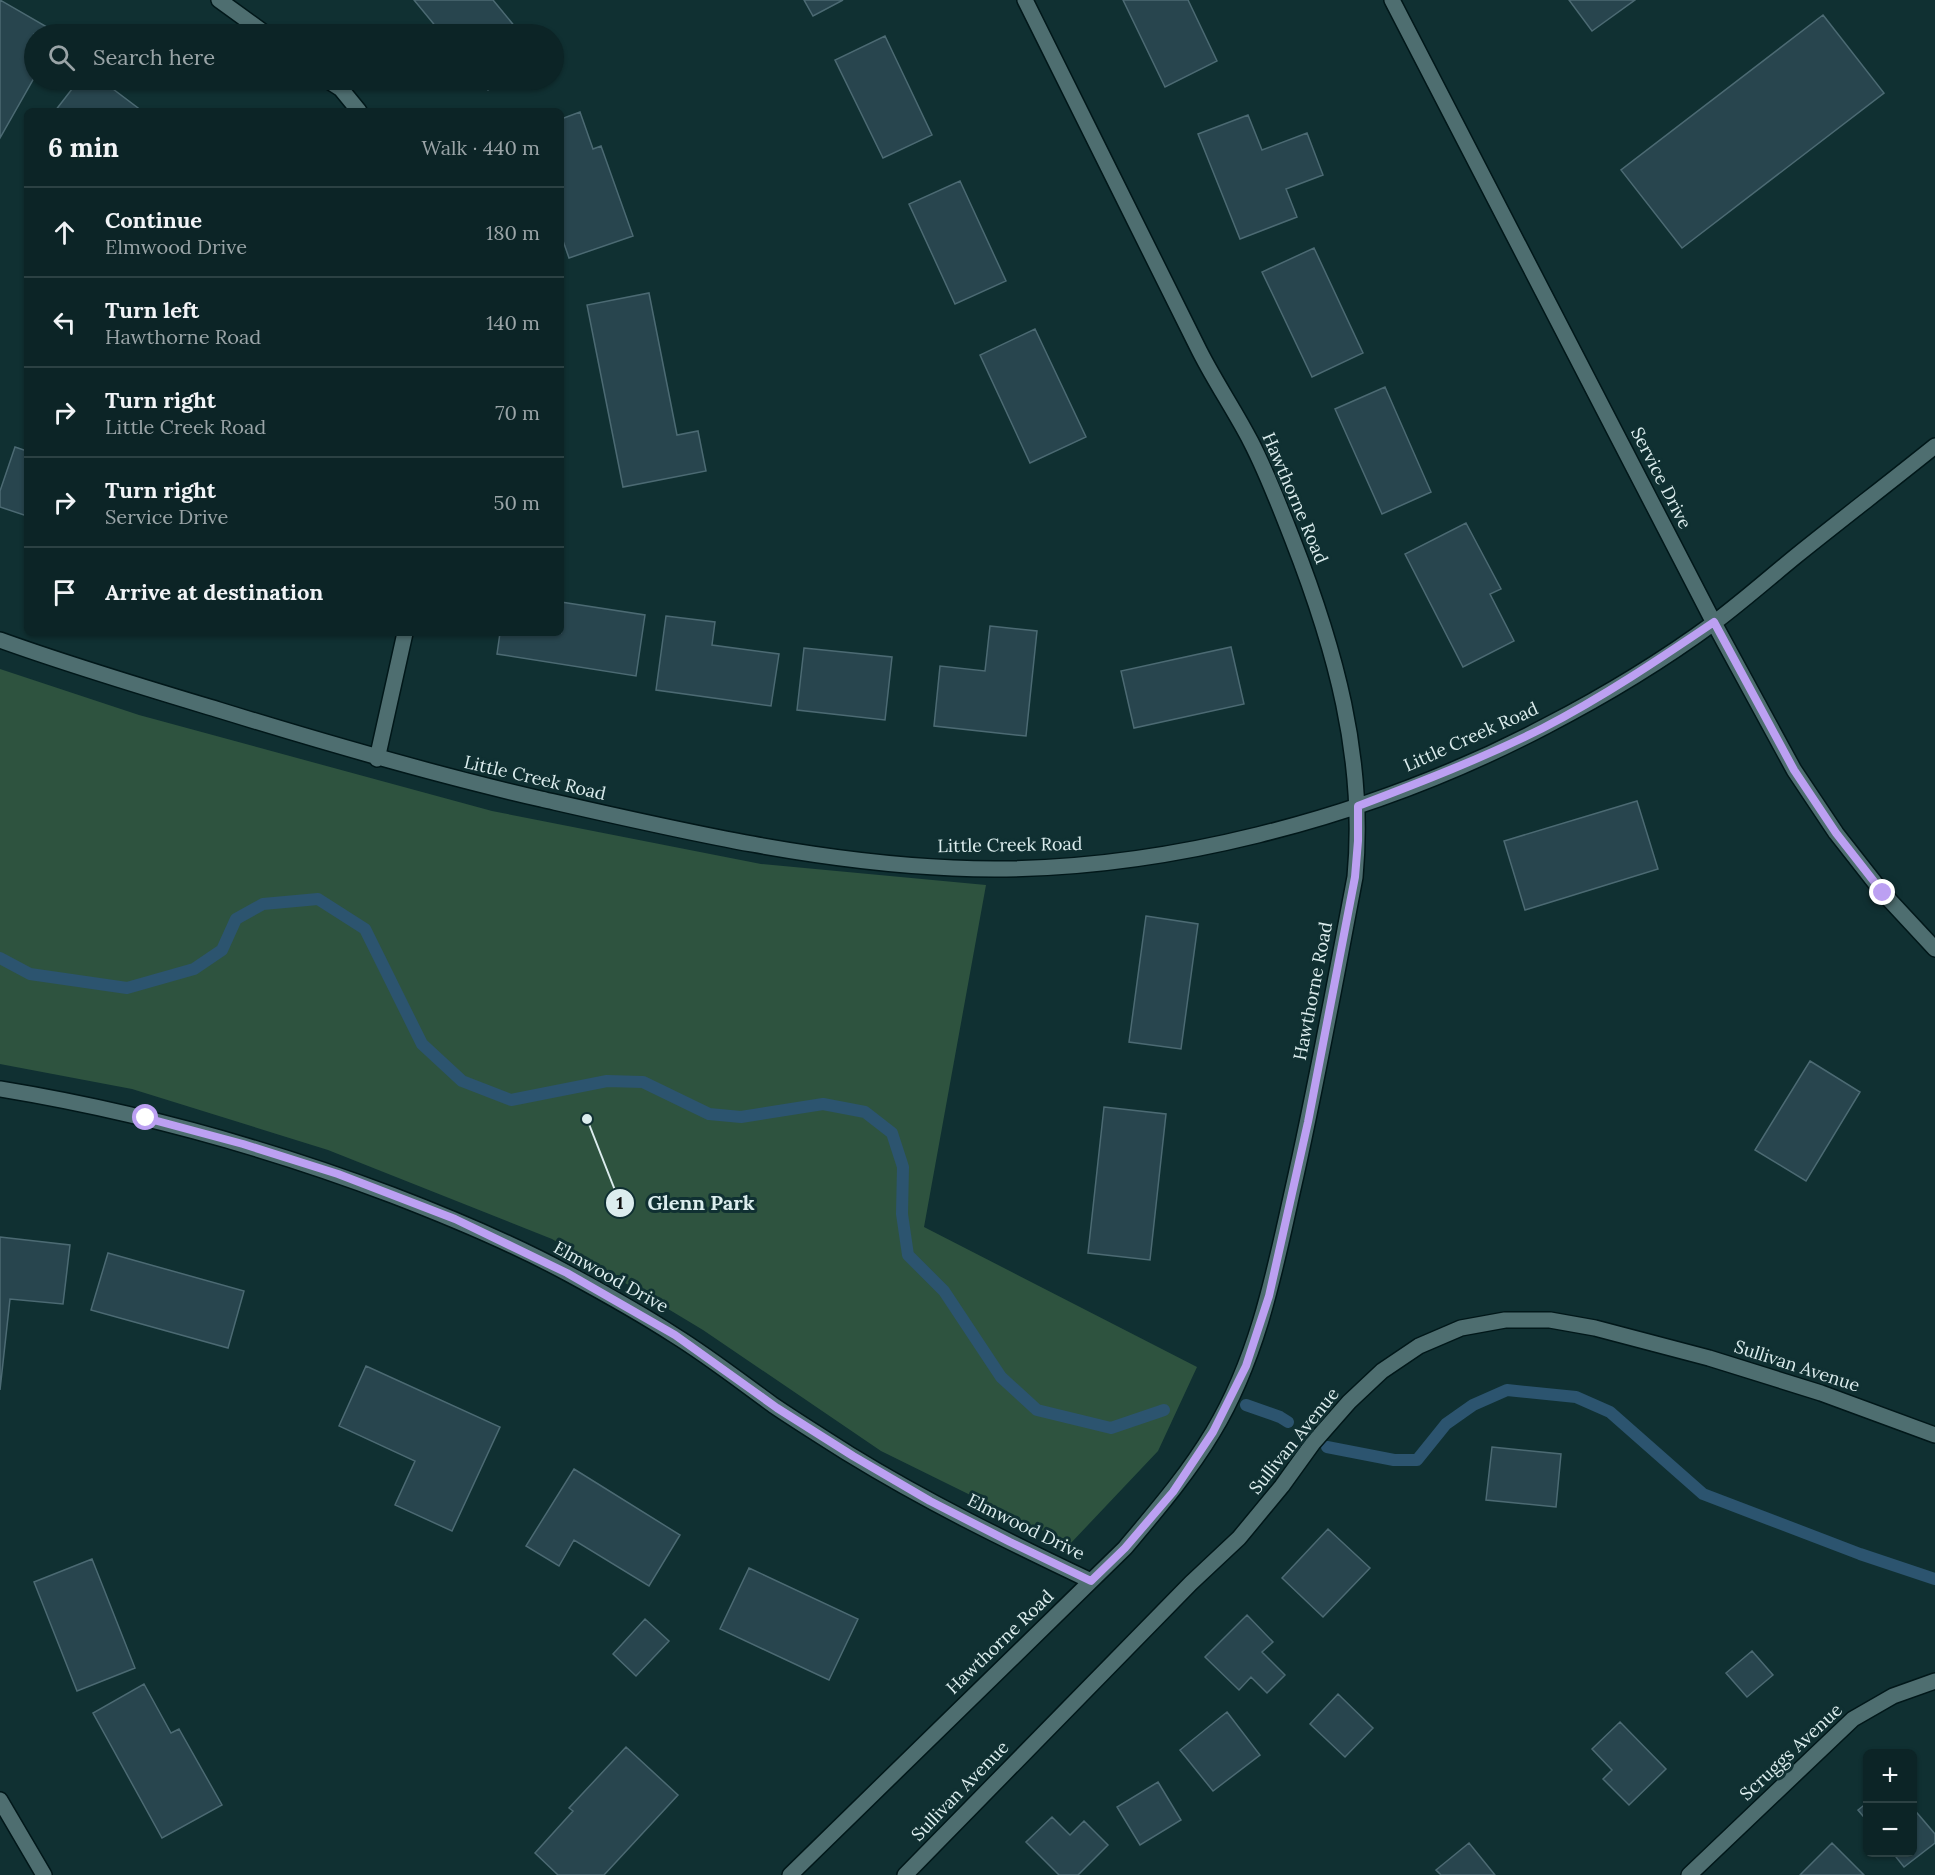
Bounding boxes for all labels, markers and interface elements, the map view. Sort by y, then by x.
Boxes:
search box [24,24,564,90]
icon: search [45,41,78,74]
text: Search here [93,43,215,71]
text: 6 min [48,131,119,164]
text: Walk · 440 m [422,135,540,160]
text: Continue [105,206,202,234]
icon: ahead [48,216,81,249]
text: 180 m [486,220,540,245]
text: Elmwood Drive [105,234,247,259]
text: Turn left [105,296,199,324]
icon: left [48,306,81,339]
text: 140 m [486,310,540,335]
text: Hawthorne Road [105,324,261,349]
text: Turn right [105,386,216,414]
icon: right [48,396,81,429]
text: 70 m [495,400,540,425]
text: Little Creek Road [105,414,266,439]
street label: Service Drive [1626,423,1697,533]
street label: Hawthorne Road [1257,429,1334,567]
text: Turn right [105,476,216,504]
icon: right [48,486,81,519]
text: 50 m [494,490,540,515]
text: Service Drive [105,504,228,529]
icon: arrive [48,576,81,609]
text: Arrive at destination [105,578,323,606]
street label: Little Creek Road [1400,696,1542,777]
street label: Little Creek Road [462,750,609,805]
street label: Little Creek Road [937,832,1083,857]
route end [1869,879,1895,905]
street label: Hawthorne Road [1288,919,1337,1062]
route start [132,1104,158,1130]
callout: Glenn Park [605,1184,766,1222]
text: Glenn Park [647,1190,755,1215]
text: 1 [616,1191,624,1214]
street label: Elmwood Drive [550,1236,673,1318]
street label: Sullivan Avenue [1731,1334,1863,1397]
street label: Sullivan Avenue [1244,1382,1344,1499]
street label: Elmwood Drive [964,1488,1089,1565]
street label: Hawthorne Road [941,1584,1058,1699]
street label: Scruggs Avenue [1734,1698,1847,1805]
street label: Sullivan Avenue [906,1736,1013,1846]
map controls [1863,1749,1917,1857]
button: + [1863,1749,1917,1803]
button: − [1863,1803,1917,1857]

